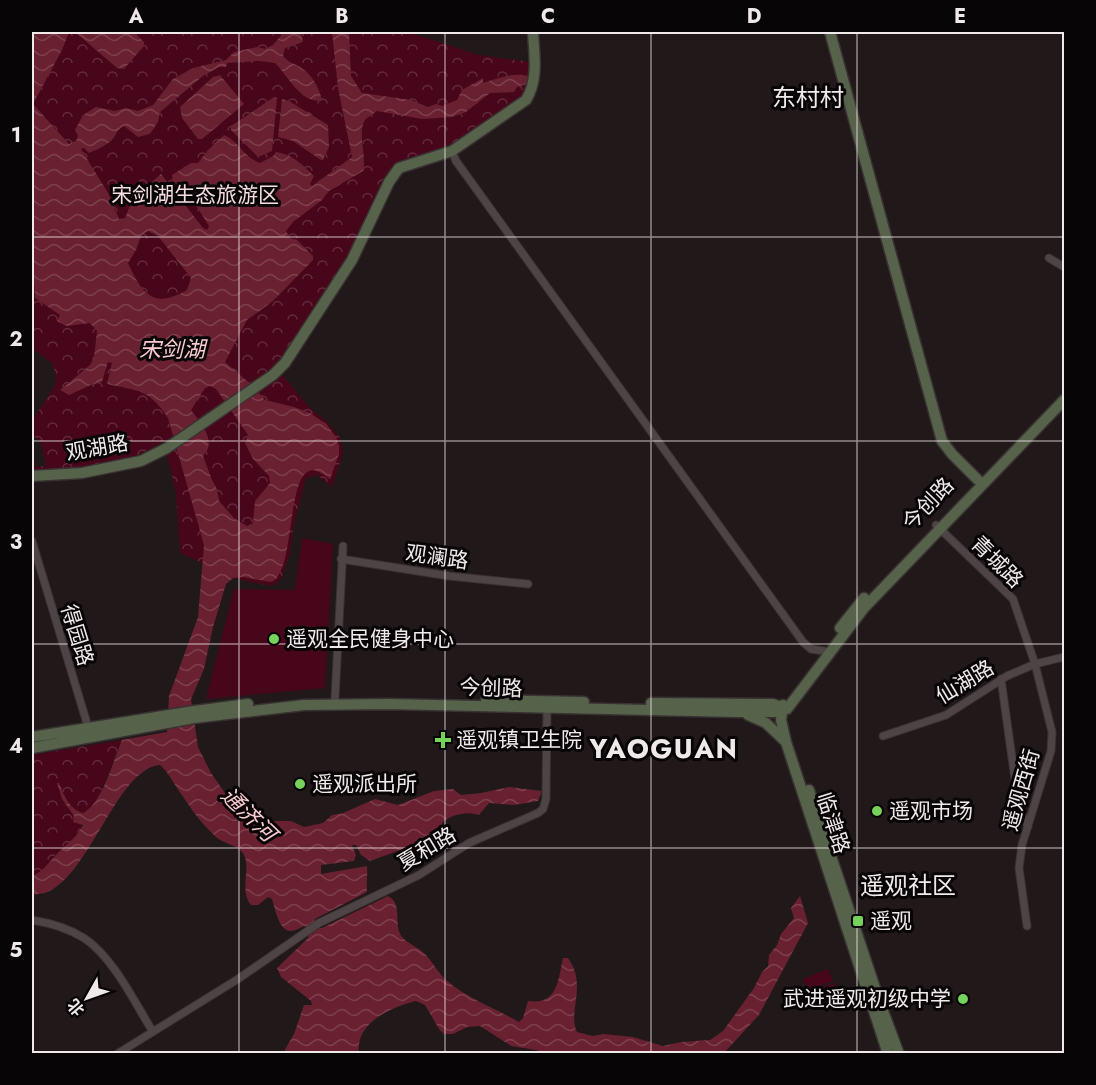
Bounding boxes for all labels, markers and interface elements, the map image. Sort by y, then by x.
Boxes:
text: A [128,2,144,31]
text: B [335,2,349,31]
text: C [541,2,555,31]
text: D [747,2,761,31]
text: E [954,2,966,31]
district label: 东村村 [772,80,844,115]
text: 1 [11,121,21,150]
park label: 宋剑湖生态旅游区 [111,180,279,210]
text: 2 [9,325,23,354]
water label: 宋剑湖 [139,333,208,365]
street label: 观湖路 [63,428,131,468]
street label: 今创路 [895,471,961,537]
text: 3 [10,528,22,557]
street label: 青城路 [964,529,1030,595]
street label: 观澜路 [404,538,470,576]
street label: 得园路 [53,600,101,670]
place label: 遥观全民健身中心 [286,624,454,654]
marker: 遥观全民健身中心 [267,632,281,646]
street label: 仙湖路 [930,653,1000,711]
street label: 今创路 [459,672,523,704]
place label: 遥观镇卫生院 [456,725,582,755]
district label: YAOGUAN [588,729,739,768]
marker: 遥观镇卫生院 [434,731,452,749]
text: 4 [9,732,23,761]
street label: 遥观西街 [995,745,1047,835]
place label: 遥观派出所 [312,769,417,799]
marker: 遥观派出所 [293,777,307,791]
water label: 通济河 [214,780,287,851]
street label: 临津路 [809,788,857,858]
place label: 遥观市场 [889,796,973,826]
marker: 遥观市场 [870,804,884,818]
street label: 夏和路 [392,820,462,878]
district label: 遥观社区 [860,868,956,903]
place label: 遥观 [870,906,912,936]
marker: 遥观 [851,914,865,928]
text: 5 [10,936,23,965]
north arrow [57,968,117,1028]
place label: 武进遥观初级中学 [783,984,951,1014]
marker: 武进遥观初级中学 [956,992,970,1006]
text: 北 [62,994,90,1021]

